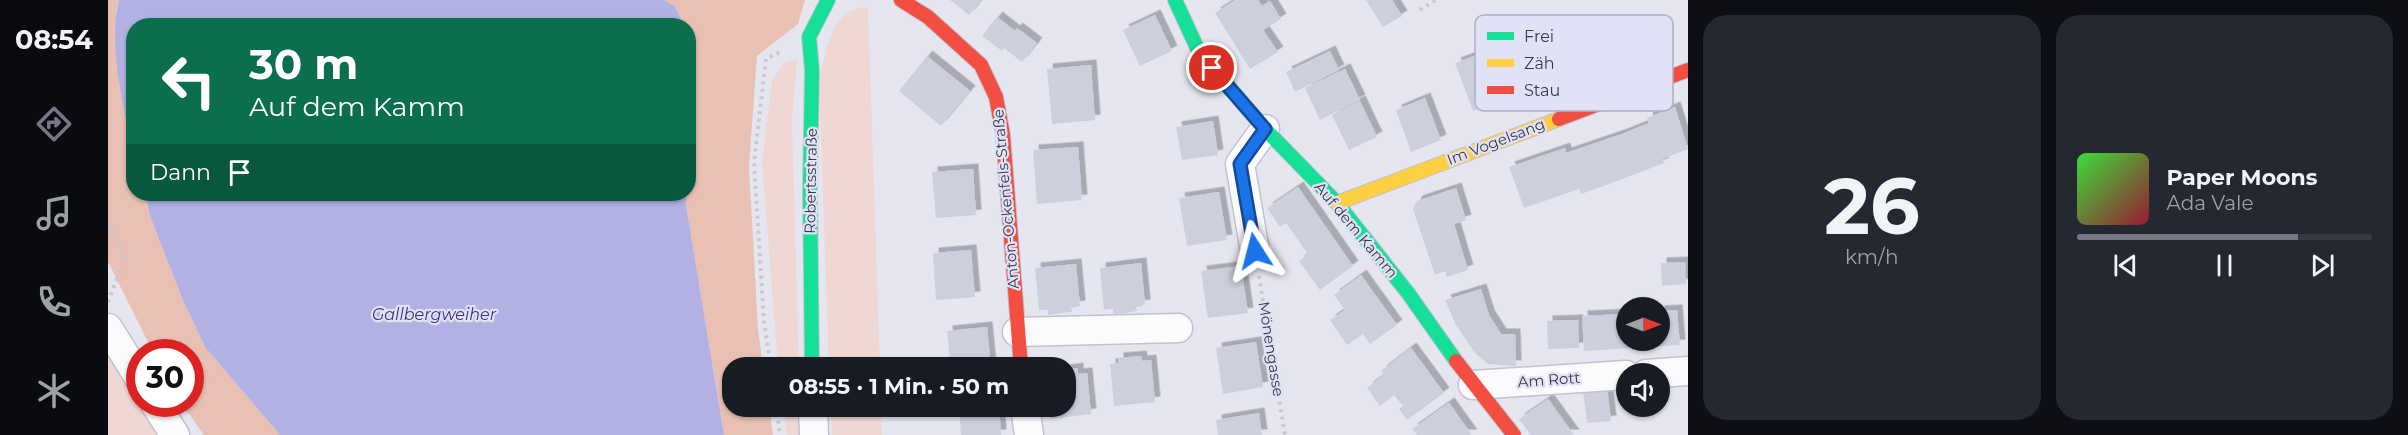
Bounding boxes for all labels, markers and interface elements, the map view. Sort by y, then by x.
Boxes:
legend [1475,15,1673,111]
text: 08:54 [15,23,93,56]
text: Frei [1524,27,1554,46]
text: 30 m [249,38,358,90]
icon: left [150,42,228,120]
pin [1186,42,1237,93]
icon: arrive [1195,51,1228,84]
text: Zäh [1524,54,1555,73]
text: Stau [1524,81,1560,100]
text: Auf dem Kamm [249,90,465,123]
icon: directions [33,103,75,145]
street label: Anton-Ockenfels-Straße [988,108,1023,290]
street label: Im Vogelsang [1444,114,1547,169]
street label: Robertsstraße [800,128,821,234]
icon: arrive [223,156,256,189]
text: 26 [1824,158,1920,254]
text: Dann [150,159,211,186]
text: Paper Moons [2167,164,2317,191]
street label: Auf dem Kamm [1311,178,1402,282]
text: Ada Vale [2167,191,2253,215]
icon: music [33,192,75,234]
position arrow [1223,219,1287,283]
text: km/h [1845,245,1898,269]
icon: previous [2109,249,2142,282]
icon: pause [2208,249,2241,282]
icon: next [2306,249,2339,282]
icon: phone [33,281,75,323]
north arrow [1616,297,1670,351]
map controls [1616,297,1670,417]
street label: Mönengasse [1255,300,1288,398]
water label: Gallbergweiher [372,305,497,324]
speed limit sign: 30 [126,339,204,417]
button: sound [1616,363,1670,417]
street label: Am Rott [1517,368,1581,391]
icon: climate [33,370,75,412]
text: 08:55 · 1 Min. · 50 m [789,373,1009,400]

